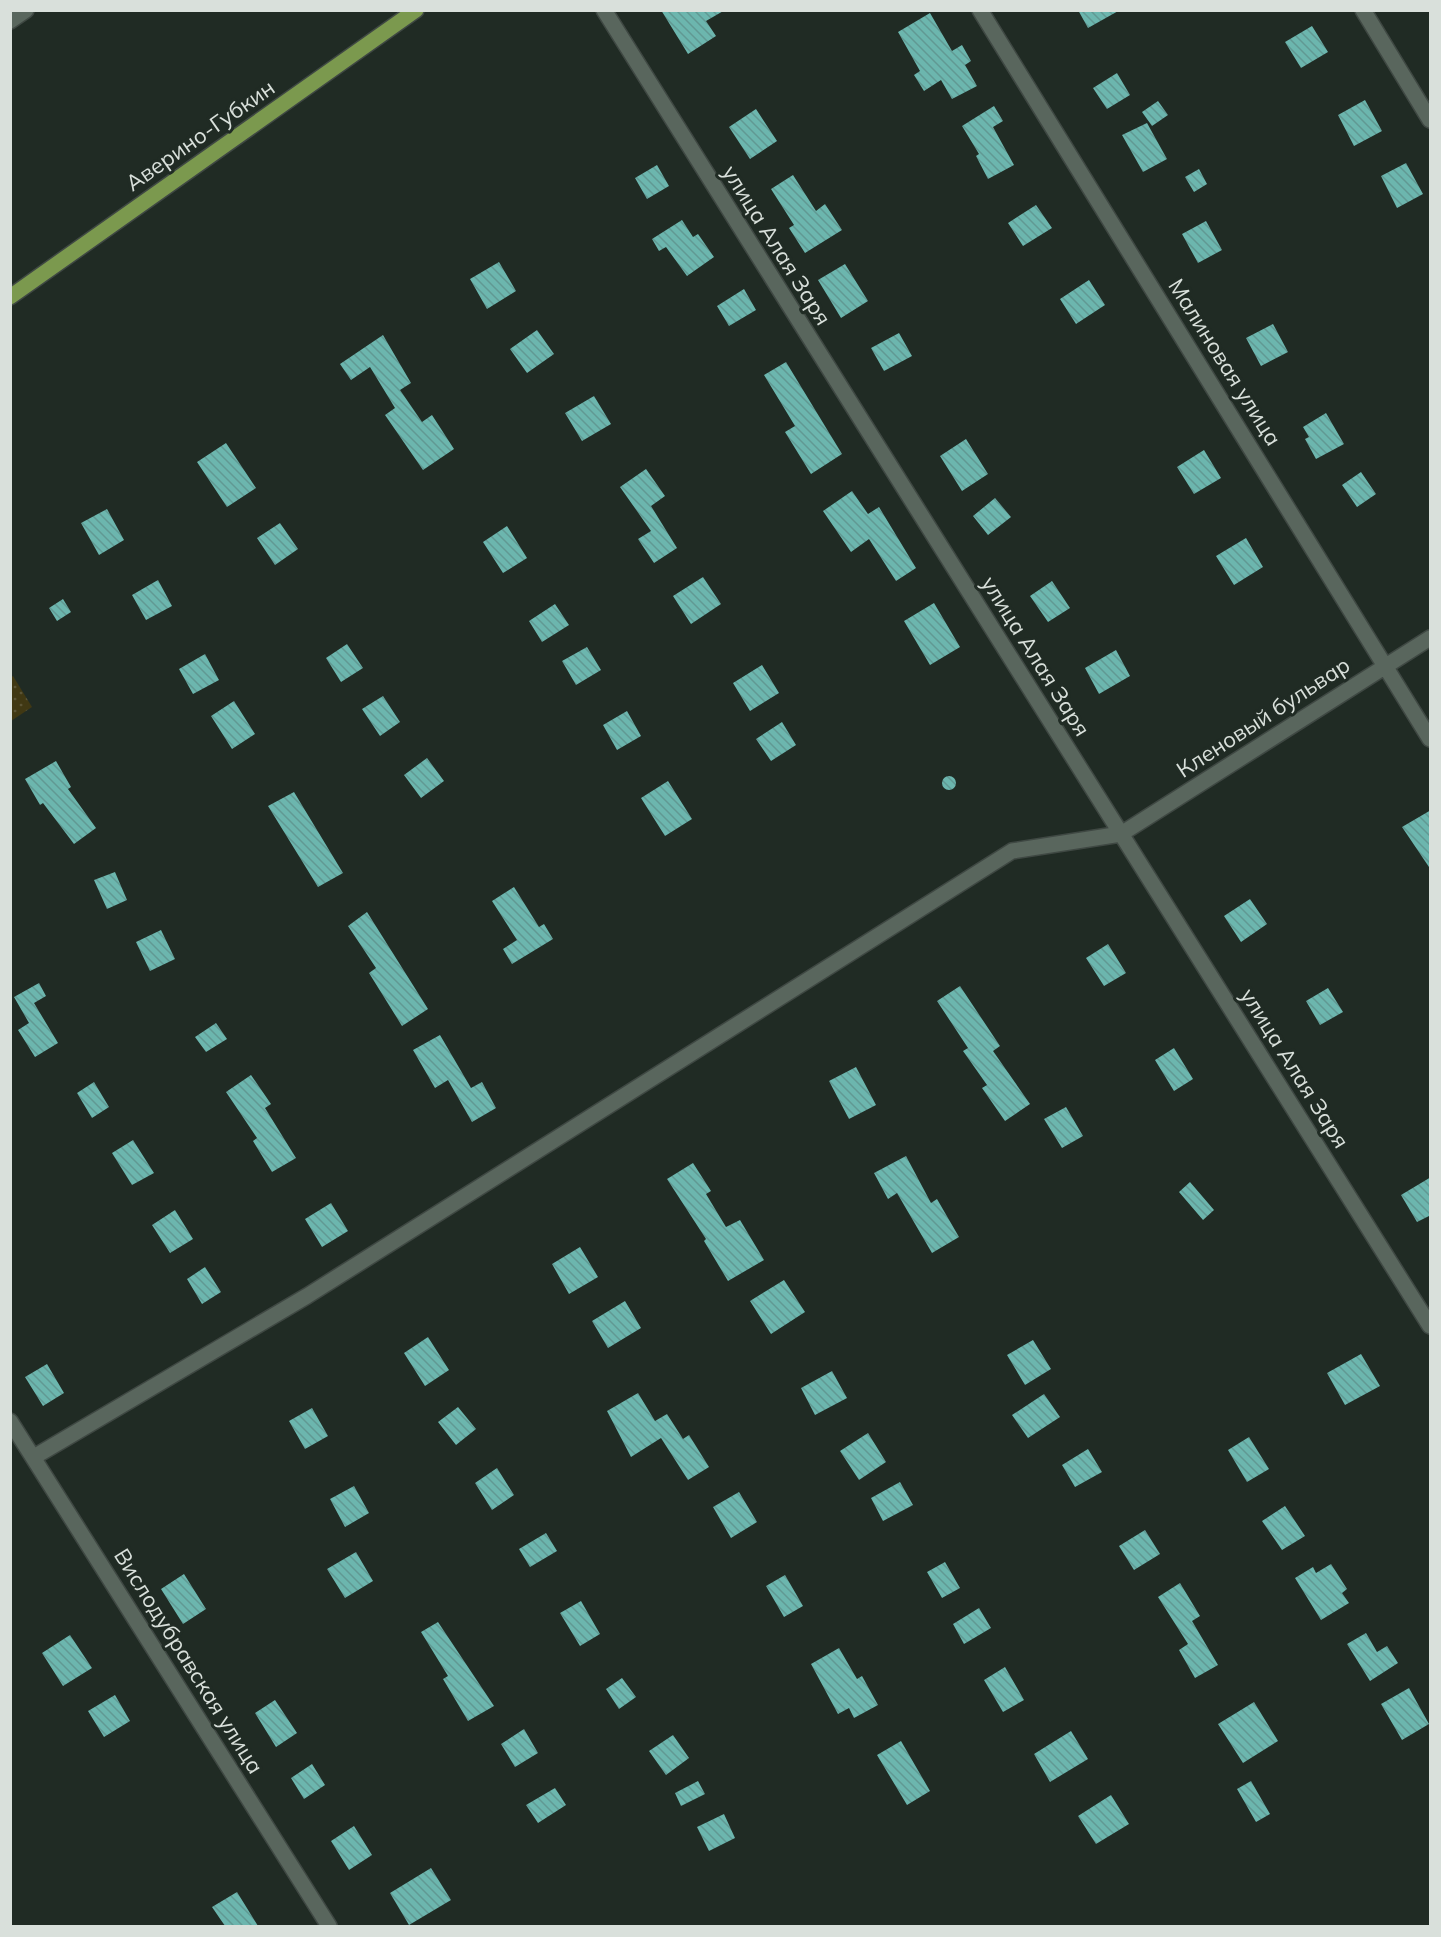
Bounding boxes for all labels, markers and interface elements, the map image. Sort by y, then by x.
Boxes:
street label: Аверино-Губкин [120,73,280,197]
street label: улица Алая Заря [717,160,837,330]
street label: Малиновая улица [1162,273,1288,451]
street label: улица Алая Заря [976,571,1096,741]
street label: Кленовый бульвар [1171,651,1355,783]
street label: улица Алая Заря [1235,983,1355,1153]
street label: Вислодубравская улица [108,1543,270,1779]

